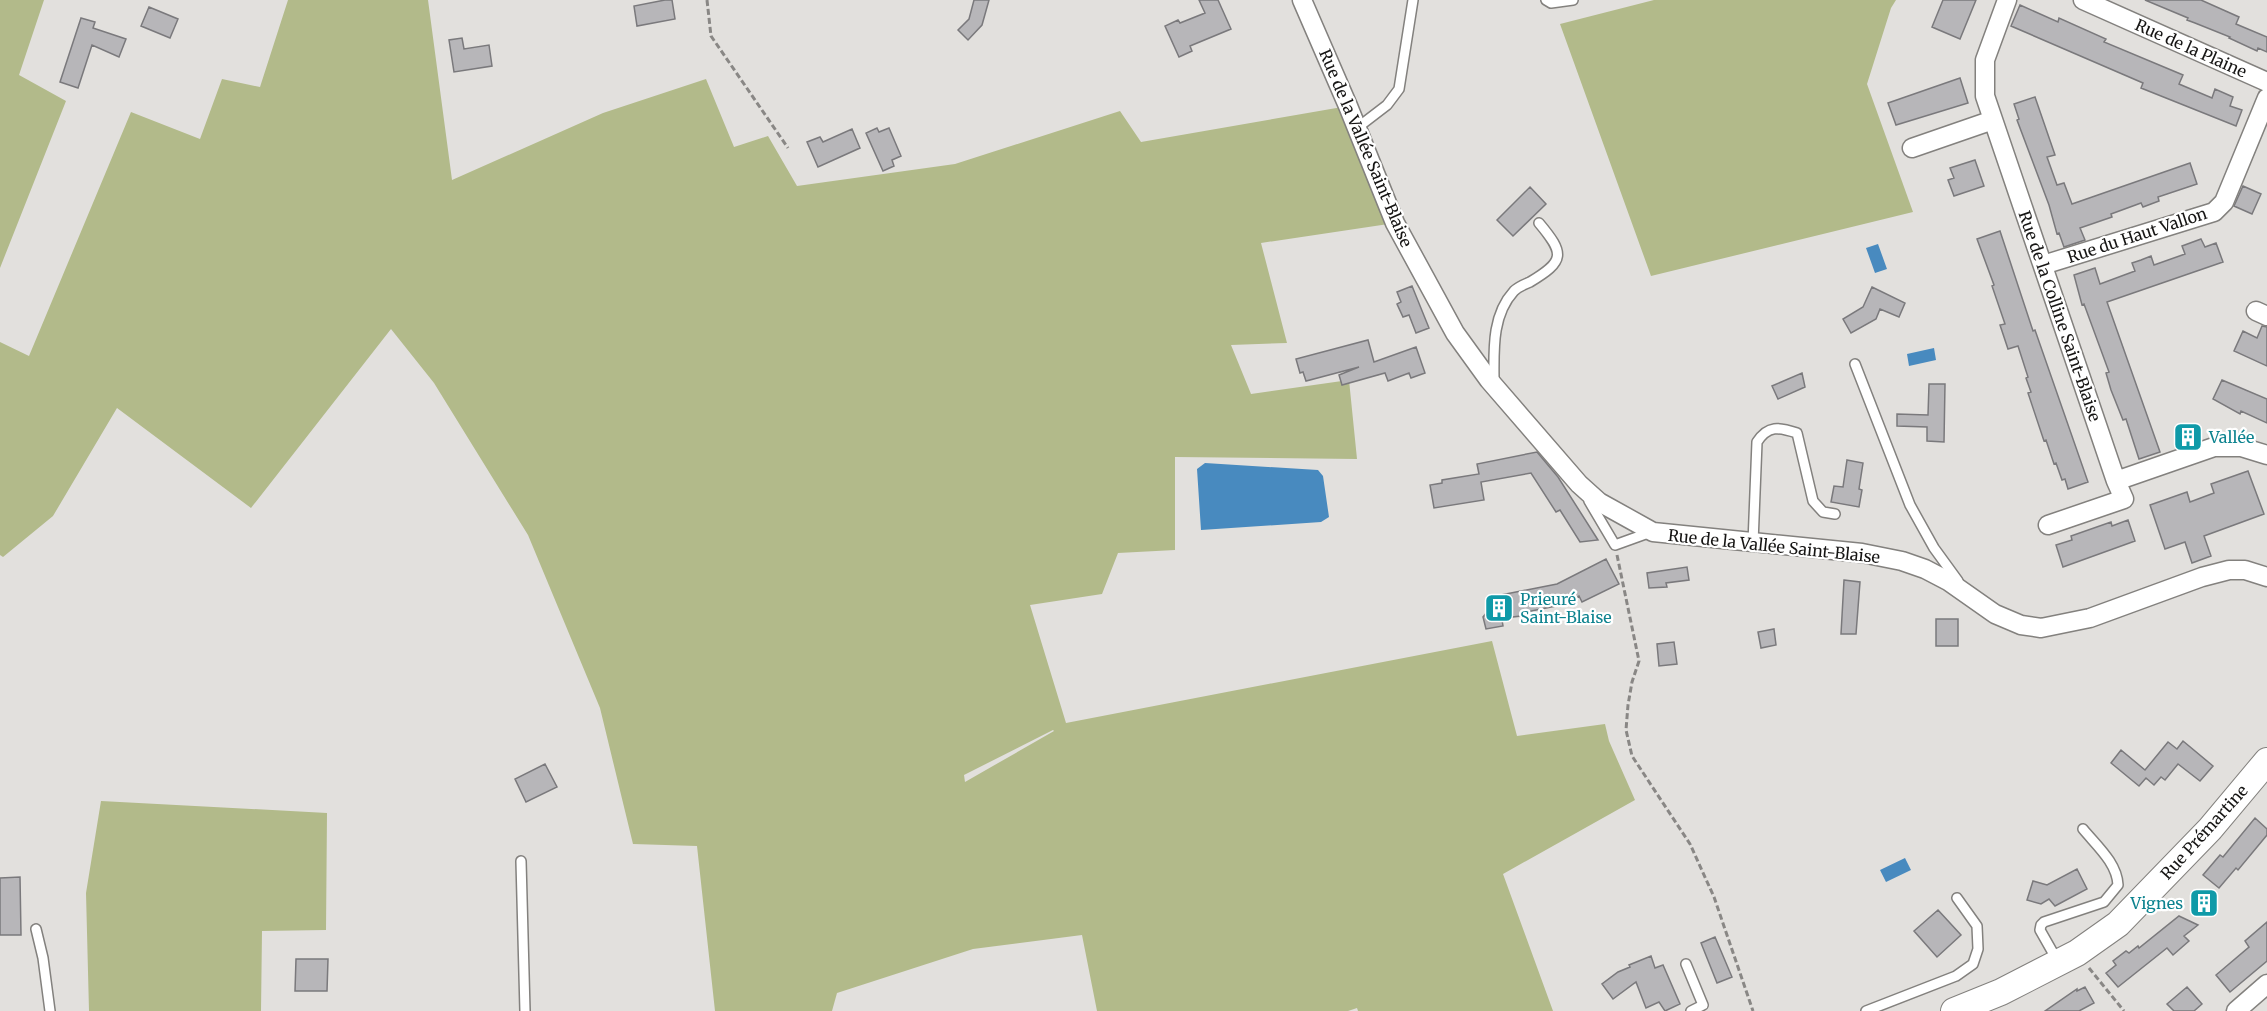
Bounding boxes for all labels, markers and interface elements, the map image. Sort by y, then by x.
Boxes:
street label: Rue de la Plaine [2132,14,2250,82]
street label: Rue de la Vallée Saint-Blaise [1315,46,1417,250]
street label: Rue du Haut Vallon [2065,203,2210,267]
street label: Rue de la Colline Saint-Blaise [2015,208,2105,424]
building icon: Vallée [2172,421,2204,453]
place label: Vallée [2208,427,2254,447]
street label: Rue de la Vallée Saint-Blaise [1667,525,1881,567]
place label: Prieuré Saint-Blaise [1520,589,1612,627]
building icon: Prieuré Saint-Blaise [1483,592,1515,624]
street label: Rue Prémartine [2156,780,2252,884]
building icon: Vignes [2188,887,2220,919]
place label: Vignes [2130,893,2183,913]

